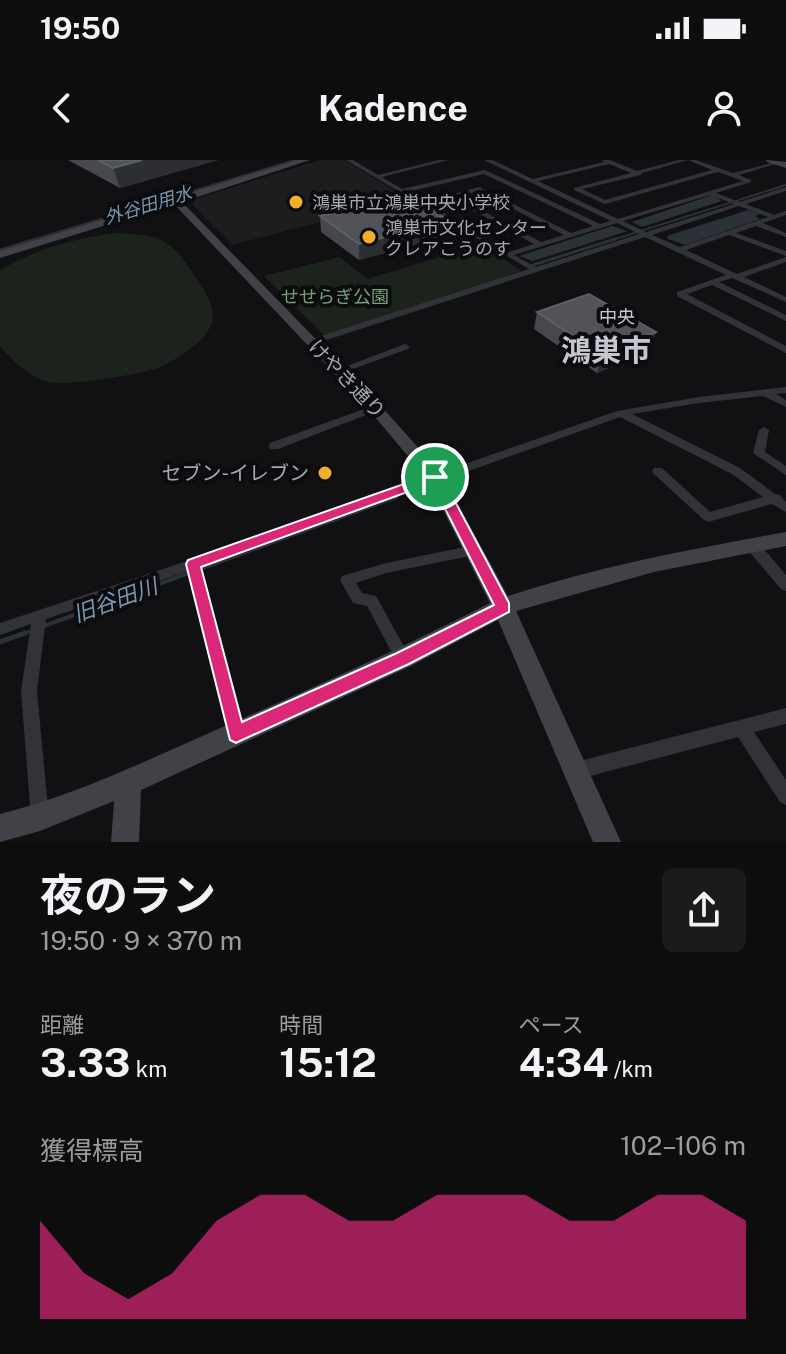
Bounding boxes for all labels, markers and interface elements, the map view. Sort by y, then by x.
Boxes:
text: 19:50 [40,10,120,46]
icon: back [40,86,84,130]
icon: person [702,86,746,130]
text: Kadence [318,87,468,129]
water label: 外谷田用水 [102,181,196,228]
place label: 鴻巣市立鴻巣中央小学校 [312,192,510,213]
marker: 鴻巣市立鴻巣中央小学校 [287,193,305,211]
place label: 鴻巣市文化センター クレアこうのす [385,217,547,259]
marker: 鴻巣市文化センター クレアこうのす [360,228,378,246]
park label: せせらぎ公園 [281,286,389,307]
district label: 中央 [599,306,635,327]
district label: 鴻巣市 [561,332,651,368]
street label: けやき通り [304,335,390,423]
pin [401,443,469,511]
icon: arrive [413,455,457,499]
place label: セブン-イレブン [161,461,309,485]
marker: セブン-イレブン [316,464,334,482]
water label: 旧谷田川 [69,572,163,627]
button: share [662,868,746,952]
text: 夜のラン [40,869,216,921]
text: 19:50 · 9 × 370 m [40,925,242,956]
text: 距離 [40,1012,84,1038]
text: 時間 [279,1012,323,1038]
text: ペース [519,1012,584,1038]
text: 3.33 [40,1039,130,1086]
text: 15:12 [279,1039,377,1086]
text: 4:34 [519,1039,608,1086]
text: km [130,1056,167,1082]
text: /km [608,1056,653,1082]
text: 102–106 m [620,1130,746,1161]
text: 獲得標高 [40,1135,144,1166]

